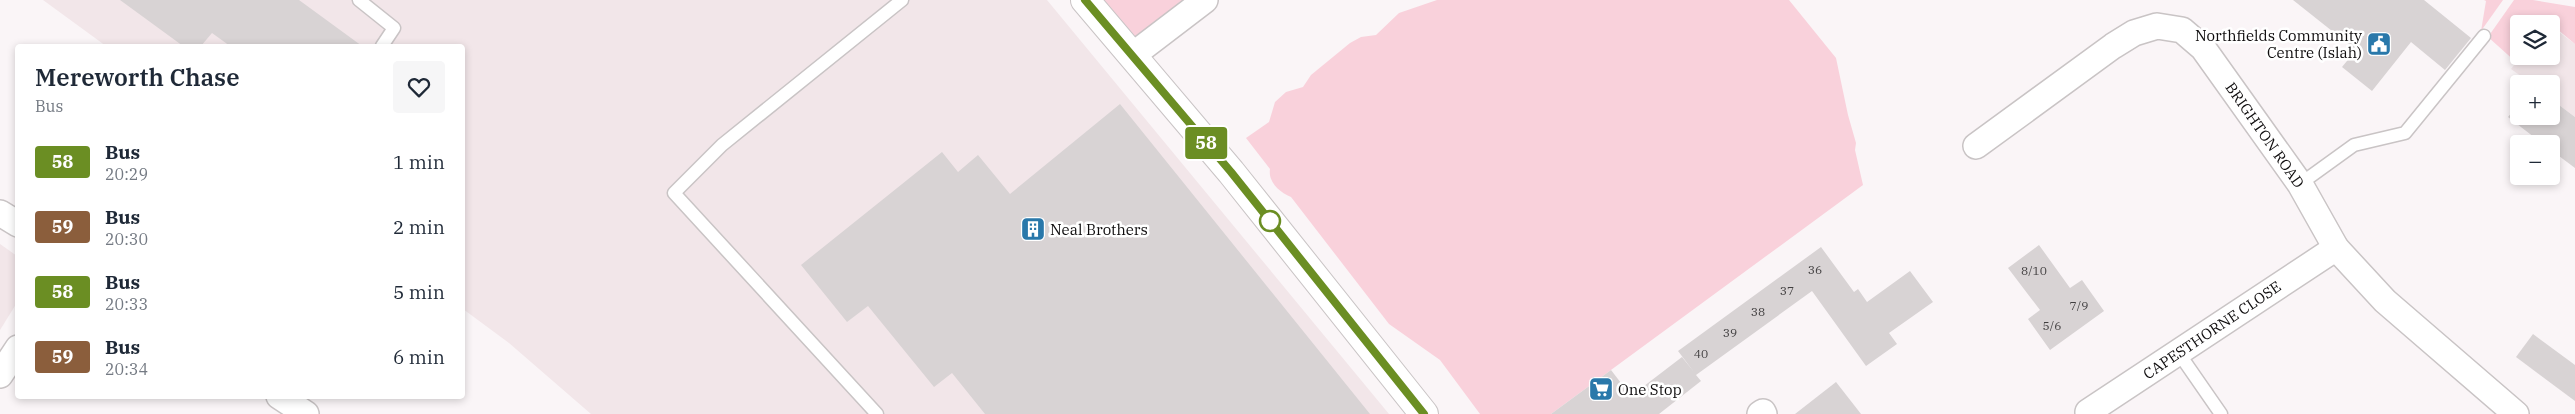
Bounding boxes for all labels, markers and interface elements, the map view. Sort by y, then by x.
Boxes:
map controls [2510,15,2560,185]
button: layers [2510,15,2560,65]
place label: Northfields Community Centre (Islah) [2195,26,2362,62]
public building icon: Northfields Community Centre (Islah) [2366,31,2392,57]
text: Mereworth Chase [35,61,240,93]
button: heart [393,61,445,113]
button: + [2510,75,2560,125]
street label: BRIGHTON ROAD [2221,78,2309,192]
text: Bus [35,96,63,116]
line badge: 58 [1184,127,1228,159]
text: 58 [1195,131,1217,154]
button: − [2510,135,2560,185]
text: Bus [105,140,140,164]
text: 58 [52,150,73,173]
text: 1 min [393,150,445,174]
text: 20:29 [105,164,148,184]
text: Bus [105,205,140,229]
unlabelled marker [1259,210,1281,232]
text: 59 [52,215,73,238]
text: 2 min [393,215,445,239]
building icon: Neal Brothers [1020,216,1046,242]
place label: Neal Brothers [1050,220,1148,239]
text: 20:30 [105,229,148,249]
house number: 36 [1808,262,1822,277]
house number: 8/10 [2021,263,2047,278]
text: Bus [105,270,140,294]
street label: CAPESTHORNE CLOSE [2139,277,2285,383]
text: 58 [52,280,73,303]
text: 5 min [393,280,445,304]
house number: 37 [1780,283,1794,298]
text: 20:33 [105,294,148,314]
house number: 7/9 [2070,298,2088,313]
house number: 38 [1751,304,1765,319]
house number: 5/6 [2043,318,2061,333]
house number: 39 [1723,325,1737,340]
text: Bus [105,335,140,359]
text: 59 [52,345,73,368]
text: 6 min [393,345,445,369]
house number: 40 [1694,346,1708,361]
text: 20:34 [105,359,148,379]
supermarket icon: One Stop [1588,376,1614,402]
place label: One Stop [1618,380,1682,399]

